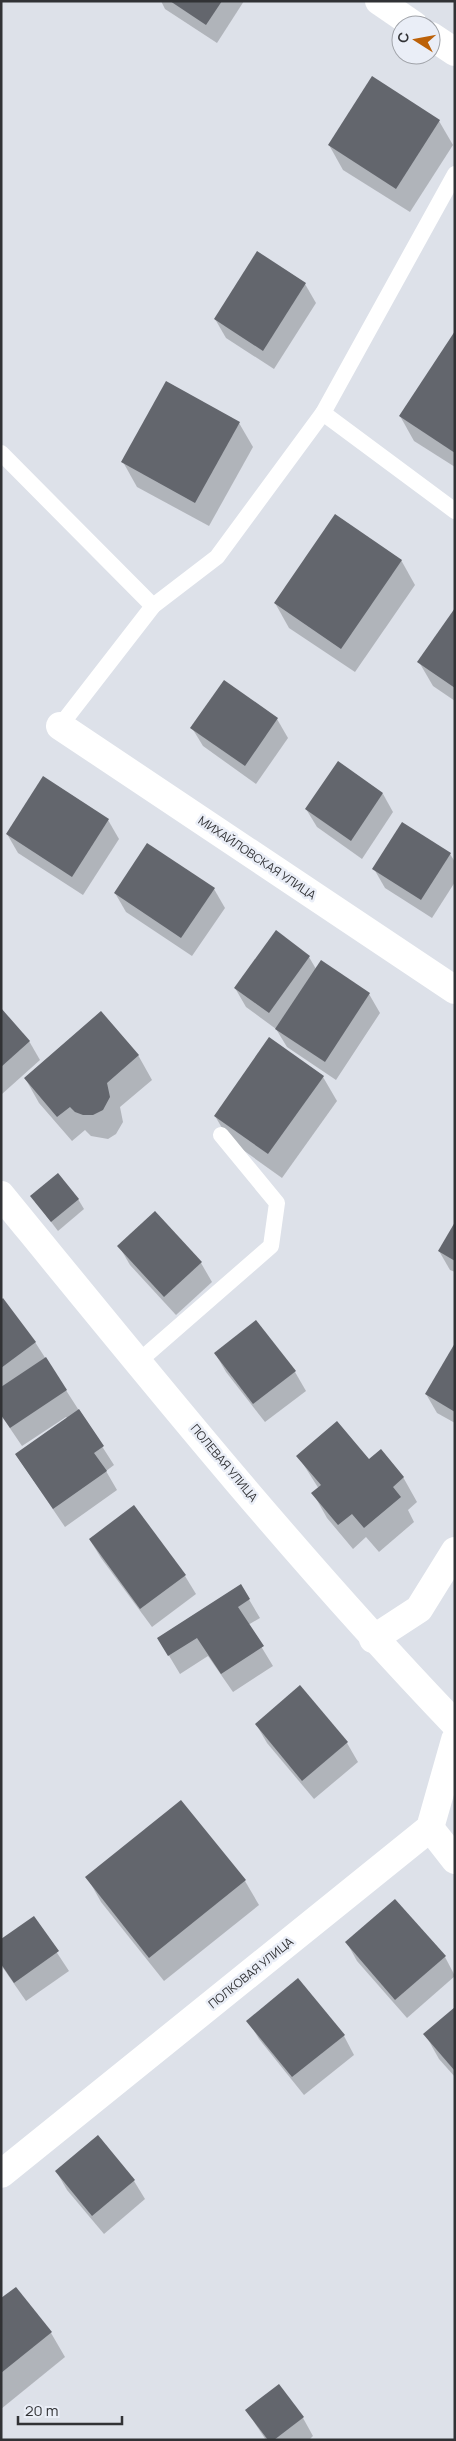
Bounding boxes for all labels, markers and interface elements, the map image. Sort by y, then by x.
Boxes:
north arrow [391,15,441,65]
text: С [392,31,413,44]
street label: МИХАЙЛОВСКАЯ УЛИЦА [195,812,320,904]
street label: ПОЛЕВАЯ УЛИЦА [187,1420,262,1505]
street label: ПОЛКОВАЯ УЛИЦА [205,1933,297,2012]
scale bar [18,2394,121,2426]
text: 20 m [25,2400,58,2421]

